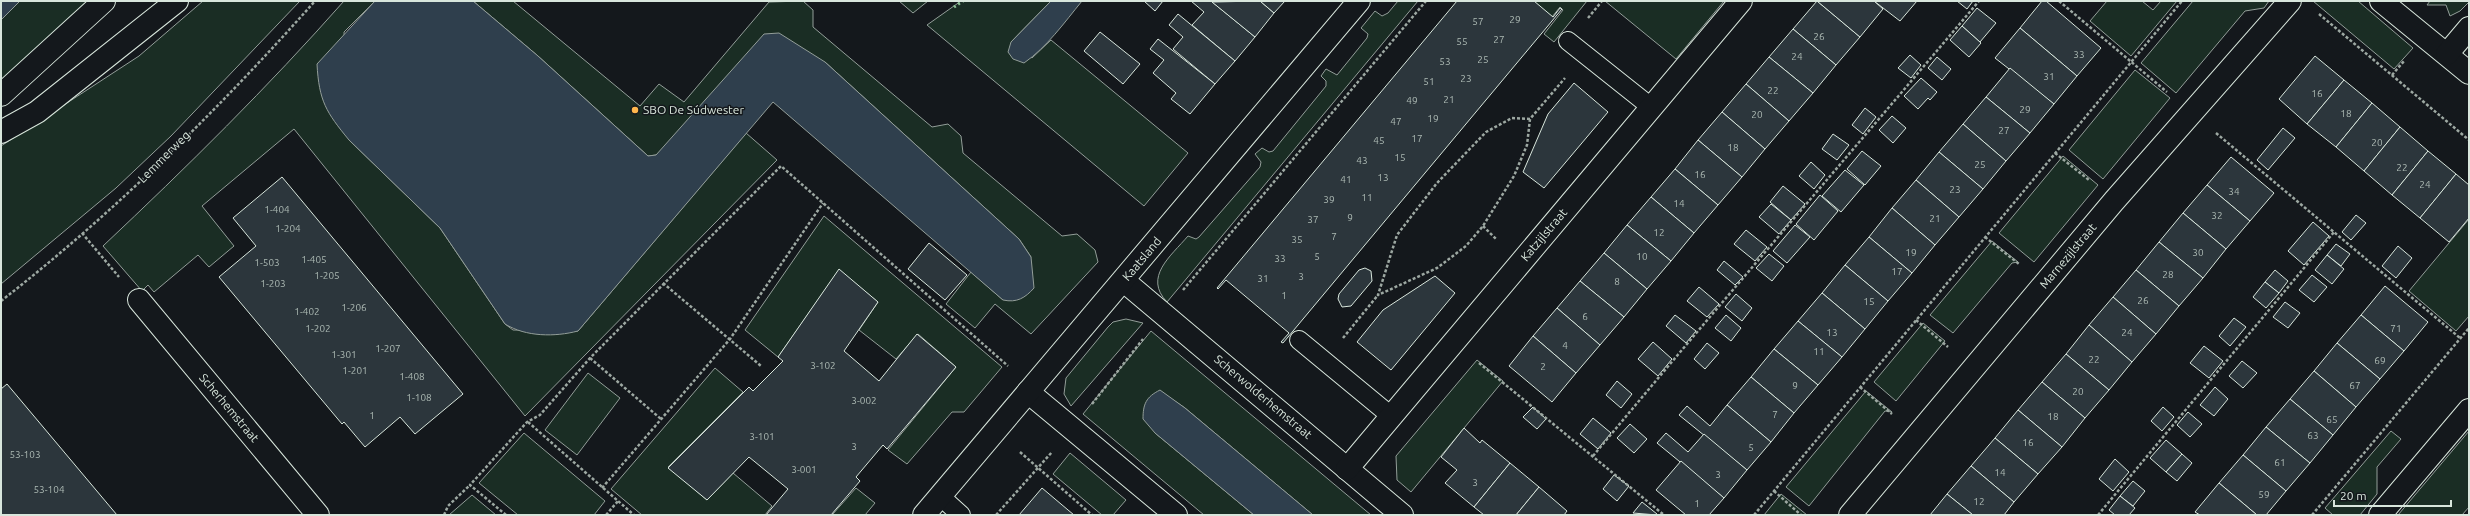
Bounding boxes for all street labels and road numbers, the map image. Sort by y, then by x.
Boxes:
street label: Lemmerweg [135,128,192,185]
street label: Katzijlstraat [1518,206,1569,263]
street label: Marnezijlstraat [2037,220,2099,291]
street label: Kaatsland [1120,234,1164,283]
street label: Scherwolderhemstraat [1212,352,1315,441]
street label: Scherhemstraat [197,371,262,445]

